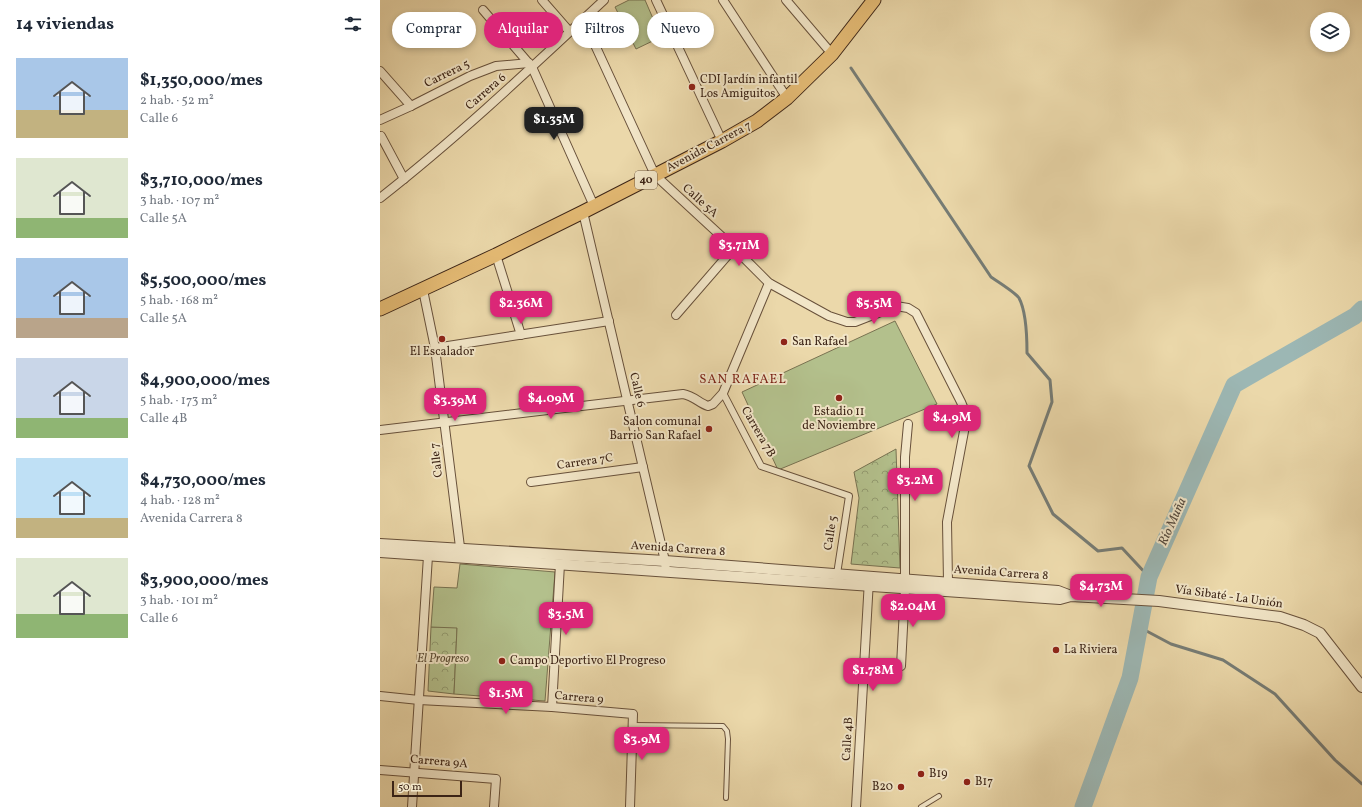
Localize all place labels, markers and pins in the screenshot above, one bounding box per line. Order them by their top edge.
place label: CDI Jardín infantil Los Amiguitos [700,72,798,102]
marker: CDI Jardín infantil Los Amiguitos [687,82,697,92]
pin: $1.35M [521,107,587,141]
pin: $3.71M [706,233,772,267]
pin: $2.36M [488,291,554,325]
pin: $5.5M [846,291,902,325]
marker: El Escalador [437,334,447,344]
place label: San Rafael [792,334,848,350]
marker: San Rafael [779,337,789,347]
place label: El Escalador [410,344,474,360]
pin: $4.09M [518,386,584,420]
pin: $3.39M [422,388,488,422]
marker: Estadio 11 de Noviembre [834,393,844,403]
place label: Estadio 11 de Noviembre [802,404,876,434]
pin: $4.9M [924,405,980,439]
place label: Salon comunal Barrio San Rafael [609,414,701,444]
marker: Salon comunal Barrio San Rafael [704,424,714,434]
pin: $3.2M [887,468,943,502]
pin: $4.73M [1068,574,1134,608]
pin: $2.04M [880,594,946,628]
pin: $3.5M [538,602,594,636]
place label: La Riviera [1064,642,1118,658]
marker: La Riviera [1051,645,1061,655]
place label: Campo Deportivo El Progreso [510,653,666,669]
marker: Campo Deportivo El Progreso [497,656,507,666]
pin: $1.78M [840,658,906,692]
pin: $1.5M [478,681,534,715]
pin: $3.9M [614,727,670,761]
place label: B19 [929,766,947,782]
marker: B19 [916,769,926,779]
place label: B17 [975,774,993,790]
marker: B17 [962,777,972,787]
place label: B20 [872,779,893,795]
marker: B20 [896,782,906,792]

